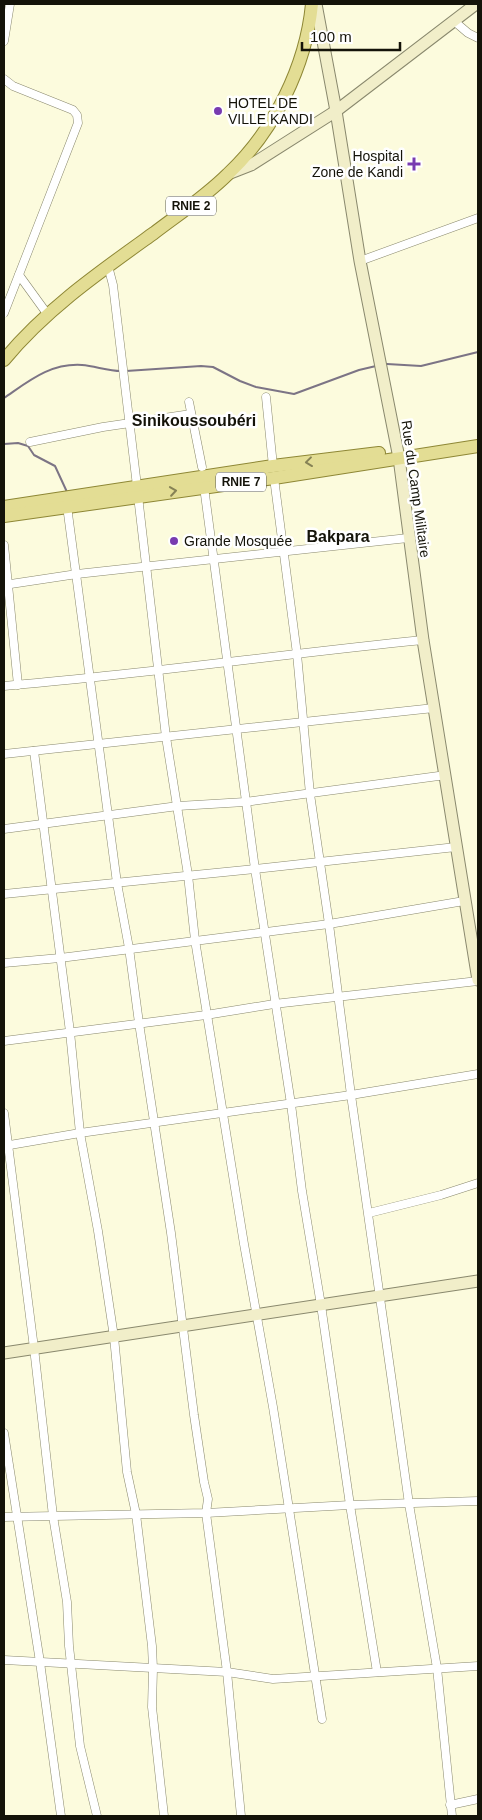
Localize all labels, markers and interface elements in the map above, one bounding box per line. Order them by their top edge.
scale bar [302,20,400,52]
text: 100 m [310,28,352,45]
place label: HOTEL DE VILLE KANDI [228,95,313,127]
marker: HOTEL DE VILLE KANDI [212,105,224,117]
place label: Hospital Zone de Kandi [312,148,403,180]
marker: Hospital Zone de Kandi [407,157,421,171]
road number: RNIE 2 [166,197,216,216]
district label: Sinikoussoubéri [132,412,256,429]
street label: Rue du Camp Militaire [398,419,434,559]
one-way arrow [304,456,312,467]
road number: RNIE 7 [216,472,266,492]
one-way arrow [170,486,178,497]
district label: Bakpara [306,528,370,545]
place label: Grande Mosquée [184,533,292,549]
marker: Grande Mosquée [168,535,180,547]

